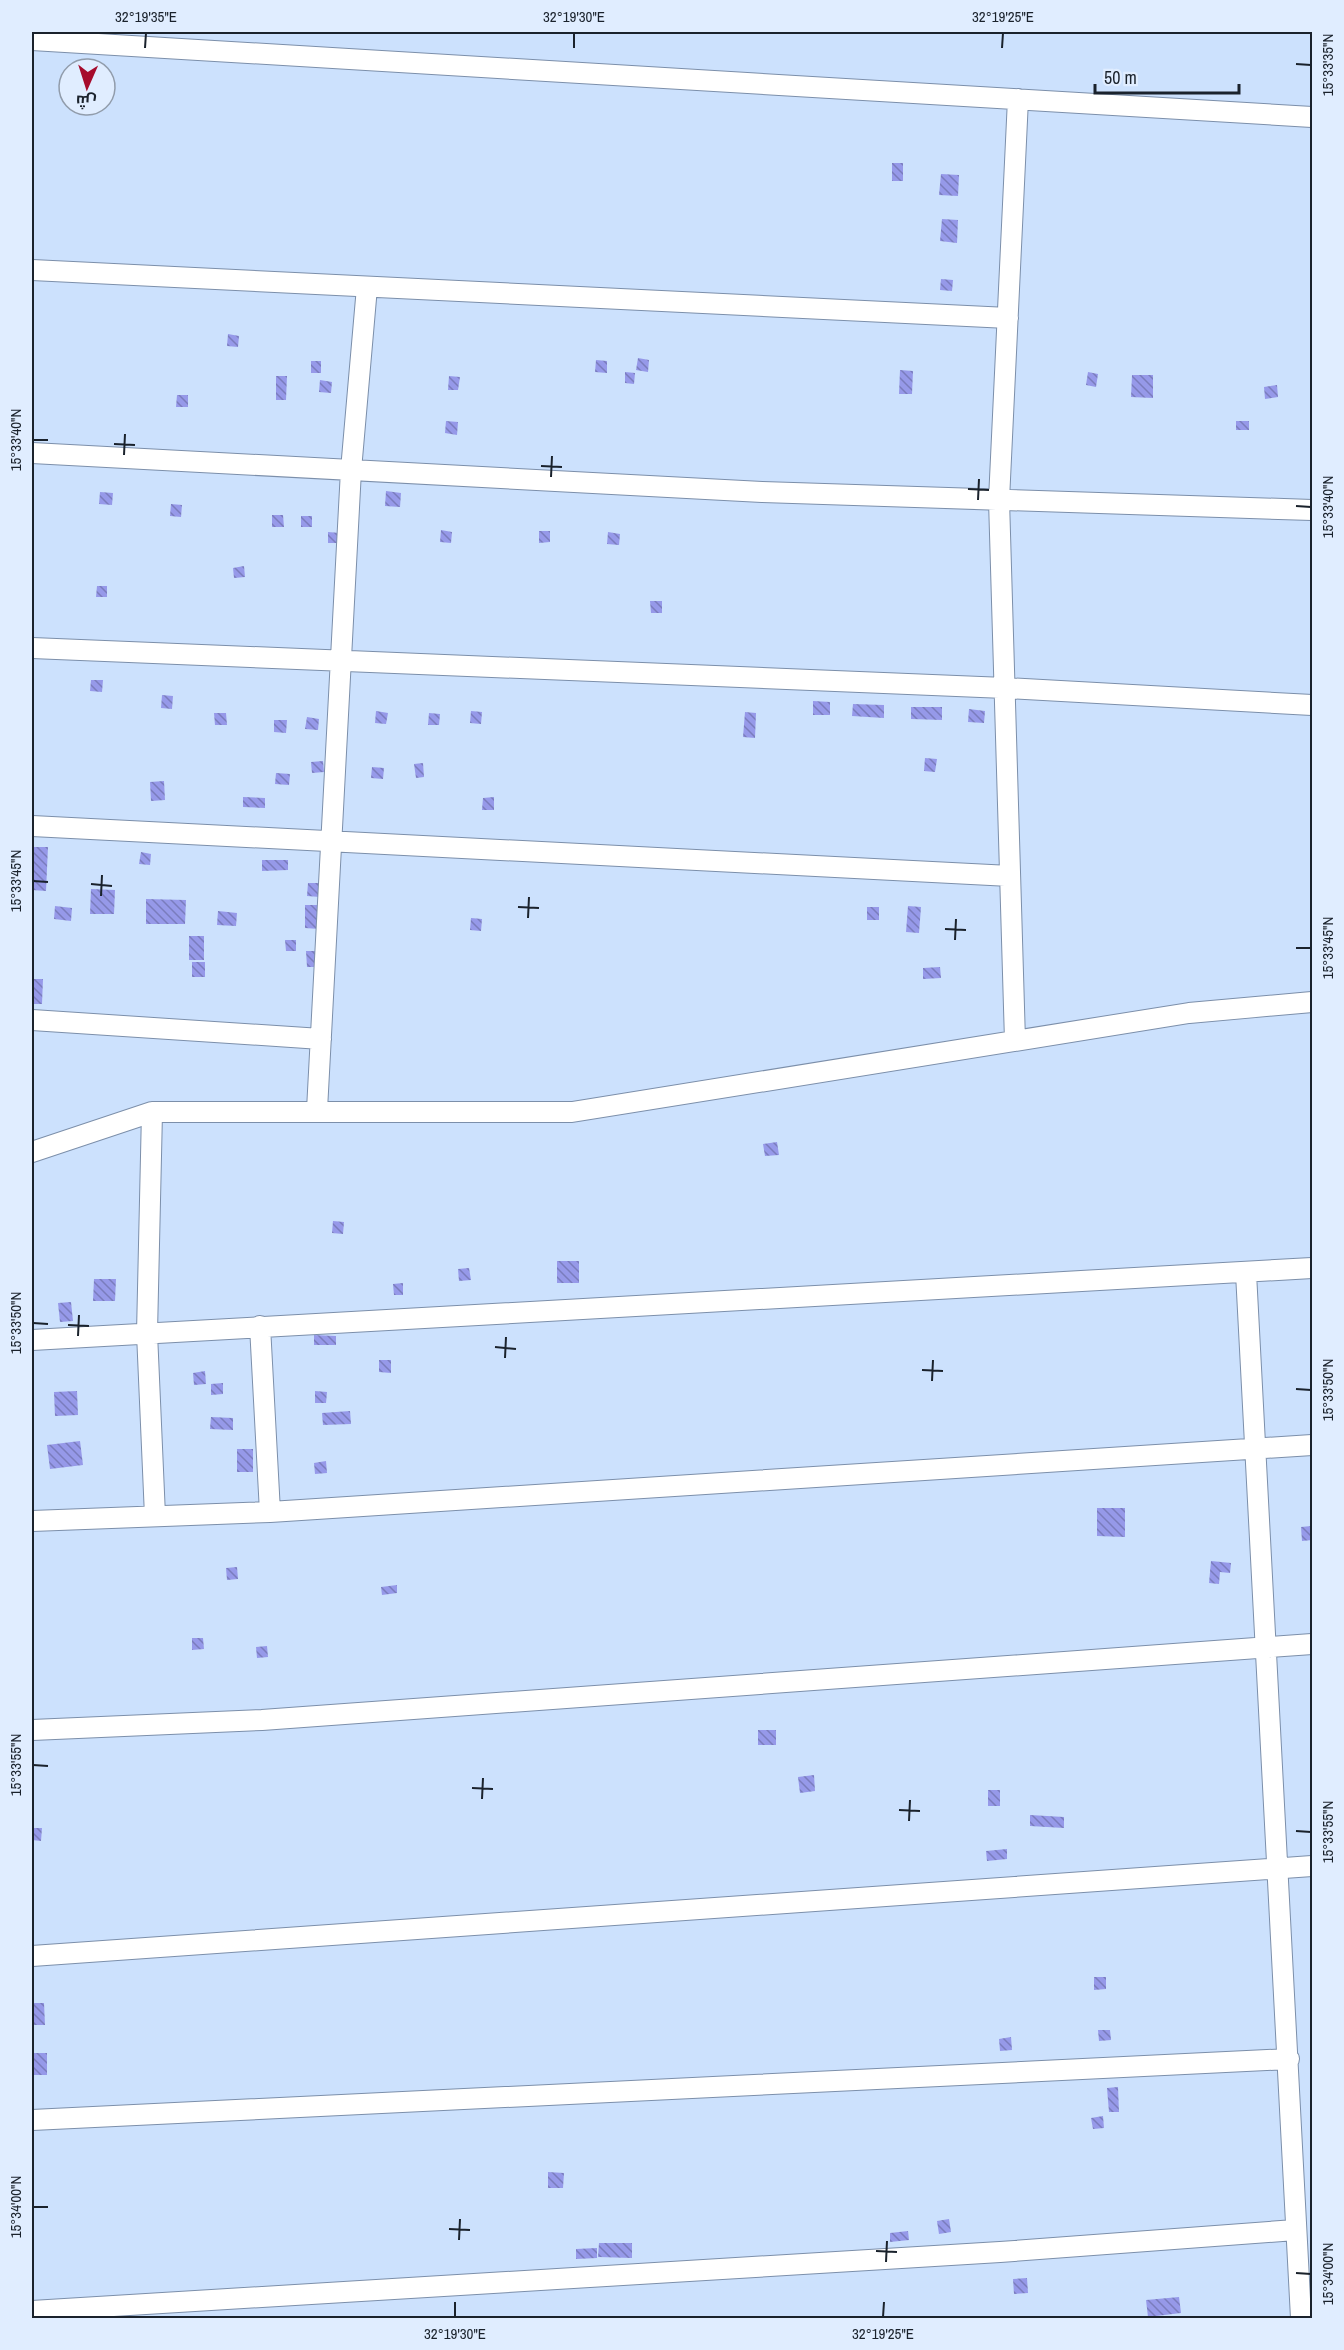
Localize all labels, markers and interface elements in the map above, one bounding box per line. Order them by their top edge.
text: 32°19'35"E [115,6,177,27]
text: 32°19'30"E [543,6,605,27]
text: 32°19'25"E [972,6,1034,27]
text: 15°33'35"N [1317,34,1338,96]
north arrow [57,57,117,117]
scale bar [1095,57,1239,95]
text: 50 m [1104,65,1137,90]
text: ش [75,90,97,114]
text: 15°33'40"N [5,409,26,471]
text: 15°33'40"N [1317,476,1338,538]
text: 15°33'45"N [5,850,26,912]
text: 15°33'45"N [1317,917,1338,979]
text: 15°33'50"N [5,1292,26,1354]
text: 15°33'50"N [1317,1359,1338,1421]
text: 15°33'55"N [5,1734,26,1796]
text: 15°33'55"N [1317,1801,1338,1863]
text: 15°34'00"N [5,2176,26,2238]
text: 15°34'00"N [1317,2243,1338,2305]
text: 32°19'30"E [424,2323,486,2344]
text: 32°19'25"E [852,2323,914,2344]

